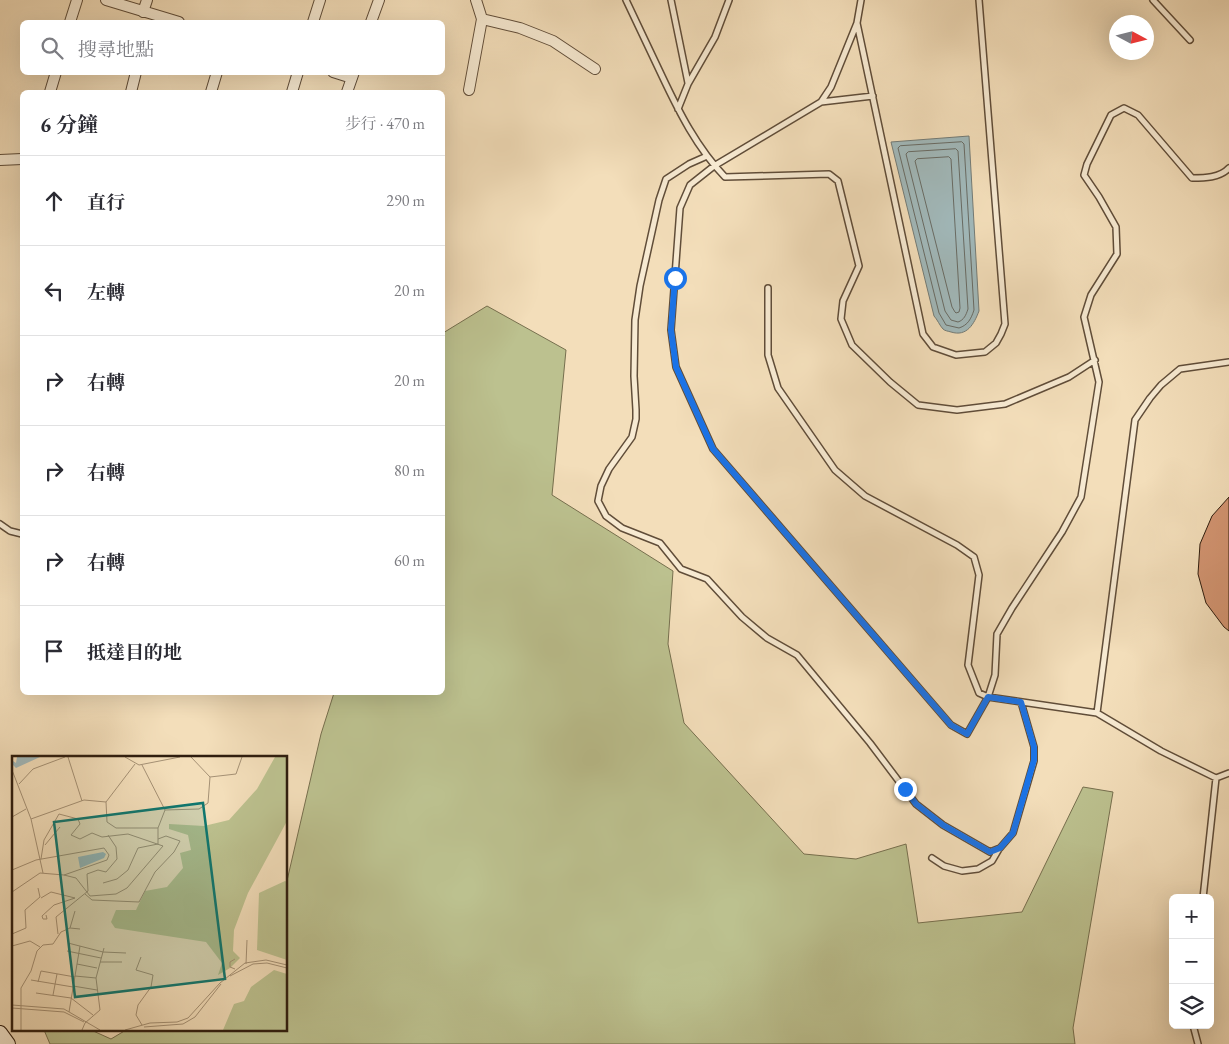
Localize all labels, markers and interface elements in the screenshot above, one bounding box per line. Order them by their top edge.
north arrow [1109,15,1154,60]
search box [20,20,445,75]
icon: search [38,34,66,62]
text: 搜尋地點 [78,37,154,62]
text: 6 分鐘 [40,111,98,138]
text: 步行 · 470 m [345,113,425,134]
icon: ahead [40,187,68,215]
text: 直行 [87,190,125,215]
text: 290 m [386,190,425,211]
route start [664,267,687,290]
icon: left [40,277,68,305]
text: 左轉 [87,280,125,305]
text: 20 m [394,280,425,301]
icon: right [40,367,68,395]
text: 右轉 [87,370,125,395]
text: 20 m [394,370,425,391]
icon: right [40,457,68,485]
text: 右轉 [87,460,125,485]
text: 80 m [394,460,425,481]
icon: right [40,547,68,575]
text: 右轉 [87,550,125,575]
text: 60 m [394,550,425,571]
icon: arrive [40,637,68,665]
text: 抵達目的地 [87,640,182,665]
inset map [12,756,288,1032]
route end [894,778,917,801]
map controls [1169,894,1214,1029]
button: + [1169,894,1214,939]
button: − [1169,939,1214,984]
button: layers [1169,984,1214,1029]

